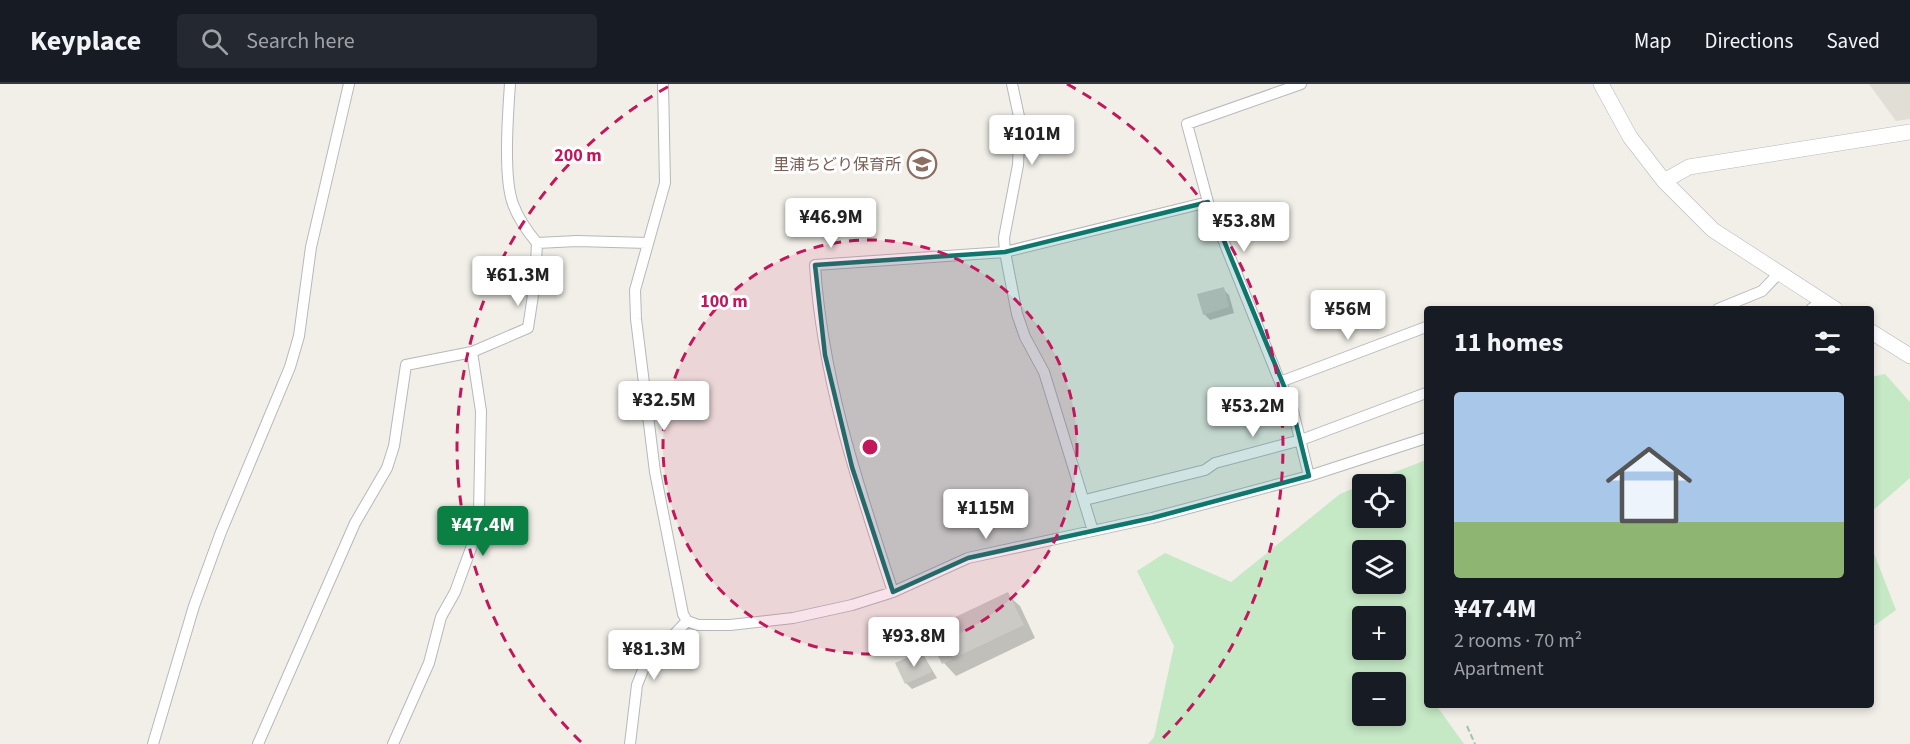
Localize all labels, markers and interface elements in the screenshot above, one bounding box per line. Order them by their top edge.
search box [177,14,597,68]
text: Keyplace [30,21,141,61]
icon: search [198,25,231,58]
text: Search here [246,25,355,57]
text: Map [1634,26,1672,56]
text: Directions [1705,26,1793,56]
text: Saved [1826,26,1880,56]
pin: ¥101M [990,115,1074,166]
text: ¥101M [1003,120,1061,148]
text: 200 m [554,143,602,168]
school or university icon: 里浦ちどり保育所 [906,148,938,180]
place label: 里浦ちどり保育所 [773,154,901,176]
pin: ¥46.9M [782,198,880,249]
pin: ¥53.8M [1195,202,1293,253]
text: ¥46.9M [799,203,863,231]
text: ¥53.8M [1212,207,1276,235]
pin: ¥61.3M [469,256,567,307]
text: ¥61.3M [486,261,550,289]
text: 100 m [700,289,748,314]
pin: ¥56M [1312,290,1384,341]
text: ¥56M [1325,295,1371,323]
text: 11 homes [1454,324,1563,361]
icon: filters [1811,326,1844,359]
pin: ¥32.5M [615,381,713,432]
text: ¥32.5M [632,386,696,414]
pin: ¥53.2M [1204,387,1302,438]
text: ¥53.2M [1221,392,1285,420]
icon: home [1595,431,1703,539]
centre of rings [860,437,880,457]
map controls [1352,474,1406,726]
button: locate [1352,474,1406,528]
pin: ¥115M [944,489,1028,540]
text: ¥115M [957,494,1015,522]
pin: ¥47.4M [434,506,532,557]
text: ¥47.4M [451,511,515,539]
button: layers [1352,540,1406,594]
text: ¥47.4M [1454,590,1537,627]
button: + [1352,606,1406,660]
pin: ¥93.8M [865,617,963,668]
text: ¥93.8M [882,622,946,650]
text: 2 rooms · 70 m² [1454,627,1582,655]
pin: ¥81.3M [605,630,703,681]
text: ¥81.3M [622,635,686,663]
text: Apartment [1454,655,1544,683]
button: − [1352,672,1406,726]

